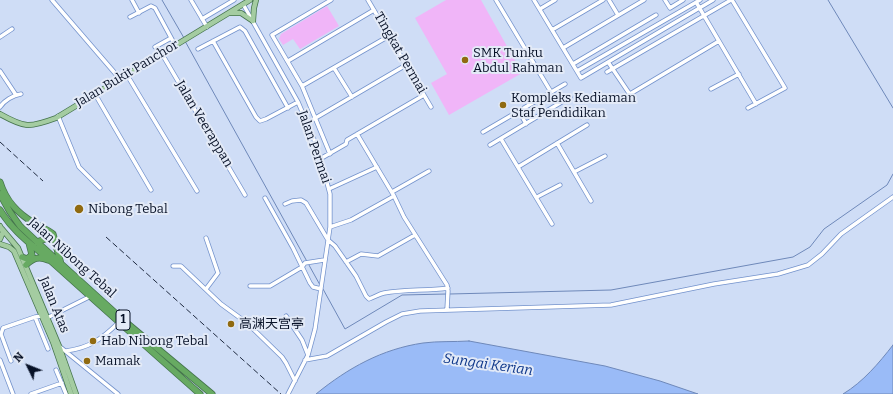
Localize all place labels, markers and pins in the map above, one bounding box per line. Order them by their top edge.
place label: SMK Tunku Abdul Rahman [473,45,563,76]
marker: SMK Tunku Abdul Rahman [460,55,470,65]
place label: Kompleks Kediaman Staf Pendidikan [511,90,636,121]
marker: Kompleks Kediaman Staf Pendidikan [498,100,508,110]
place label: Nibong Tebal [88,201,168,217]
marker: Nibong Tebal [73,203,85,215]
place label: 高渊天宫亭 [239,316,304,332]
marker: 高渊天宫亭 [226,319,236,329]
place label: Hab Nibong Tebal [101,333,208,349]
marker: Hab Nibong Tebal [88,336,98,346]
place label: Mamak [95,353,140,369]
marker: Mamak [82,356,92,366]

